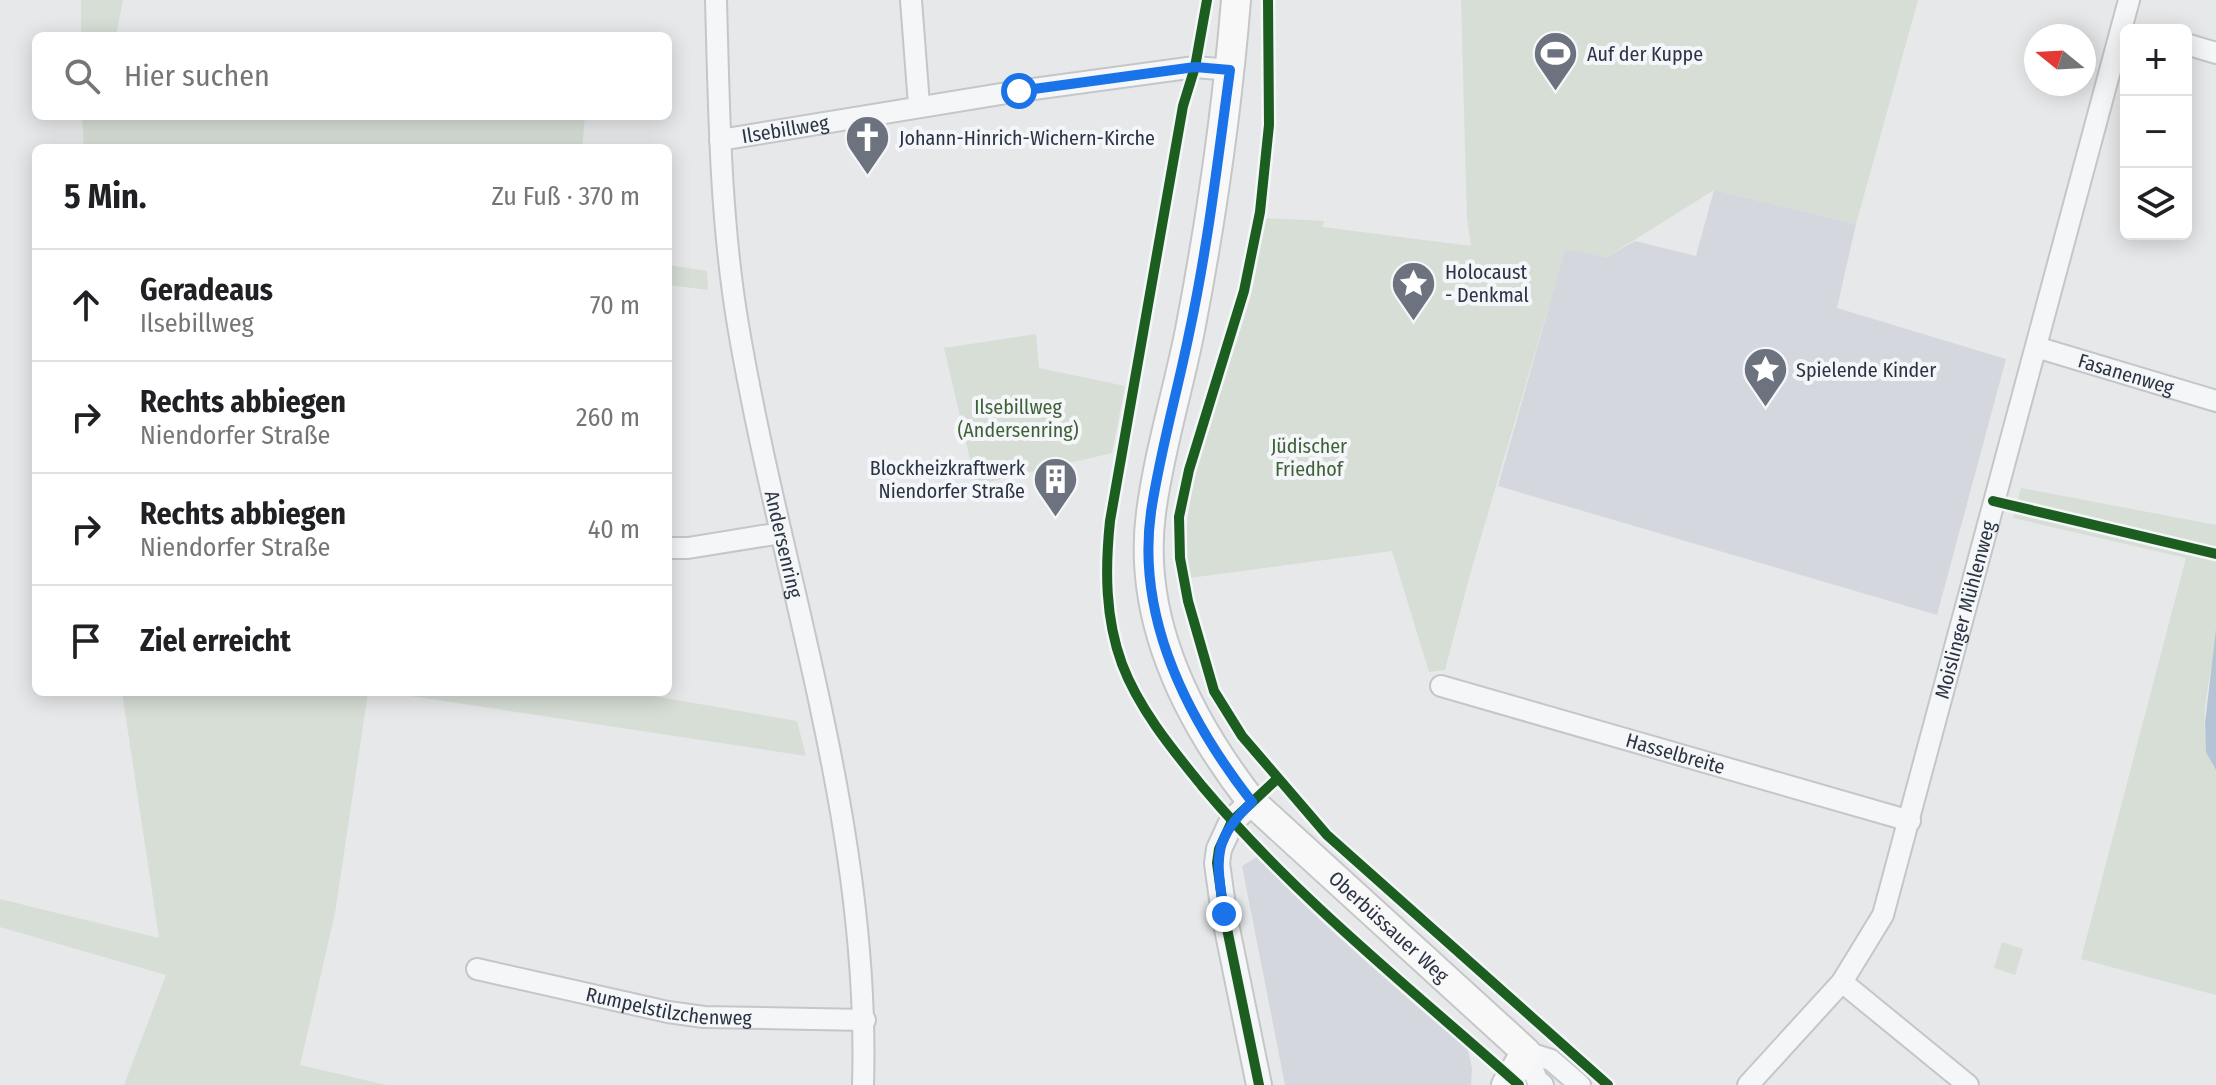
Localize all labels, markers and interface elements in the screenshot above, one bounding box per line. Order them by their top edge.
north arrow [2024,24,2096,96]
map controls [2120,24,2192,240]
button: + [2120,24,2192,96]
sports icon: Auf der Kuppe [1532,30,1580,93]
search box [32,32,672,120]
place label: Auf der Kuppe [1587,42,1703,66]
icon: search [60,54,104,98]
text: Hier suchen [124,58,270,94]
route start [1001,73,1037,109]
button: − [2120,96,2192,168]
street label: Ilsebillweg [740,110,831,148]
church icon: Johann-Hinrich-Wichern-Kirche [844,114,892,177]
place label: Johann-Hinrich-Wichern-Kirche [899,126,1155,150]
button: layers [2120,168,2192,240]
text: 5 Min. [64,176,147,217]
text: Zu Fuß · 370 m [491,181,640,212]
place icon: Holocaust - Denkmal [1390,260,1438,323]
place label: Holocaust - Denkmal [1445,260,1529,307]
text: Geradeaus [140,272,273,308]
icon: ahead [64,283,108,327]
text: 70 m [590,290,640,321]
text: Ilsebillweg [140,308,254,339]
place icon: Spielende Kinder [1741,346,1789,409]
street label: Fasanenweg [2075,348,2177,400]
place label: Spielende Kinder [1796,358,1936,382]
text: Rechts abbiegen [140,384,346,420]
icon: right [64,395,108,439]
park label: Ilsebillweg (Andersenring) [957,395,1079,442]
text: 260 m [576,402,640,433]
text: Niendorfer Straße [140,420,330,451]
park label: Jüdischer Friedhof [1271,434,1347,481]
building icon: Blockheizkraftwerk Niendorfer Straße [1032,455,1080,518]
place label: Blockheizkraftwerk Niendorfer Straße [870,456,1026,503]
street label: Andersenring [760,488,808,601]
text: Rechts abbiegen [140,496,346,532]
icon: right [64,507,108,551]
text: 40 m [588,514,640,545]
street label: Moislinger Mühlenweg [1930,518,2001,701]
text: Niendorfer Straße [140,532,330,563]
icon: arrive [64,619,108,663]
text: Ziel erreicht [140,623,291,659]
street label: Hasselbreite [1623,728,1728,779]
street label: Oberbüssauer Weg [1324,866,1454,988]
route end [1206,896,1242,932]
street label: Rumpelstilzchenweg [584,982,753,1030]

